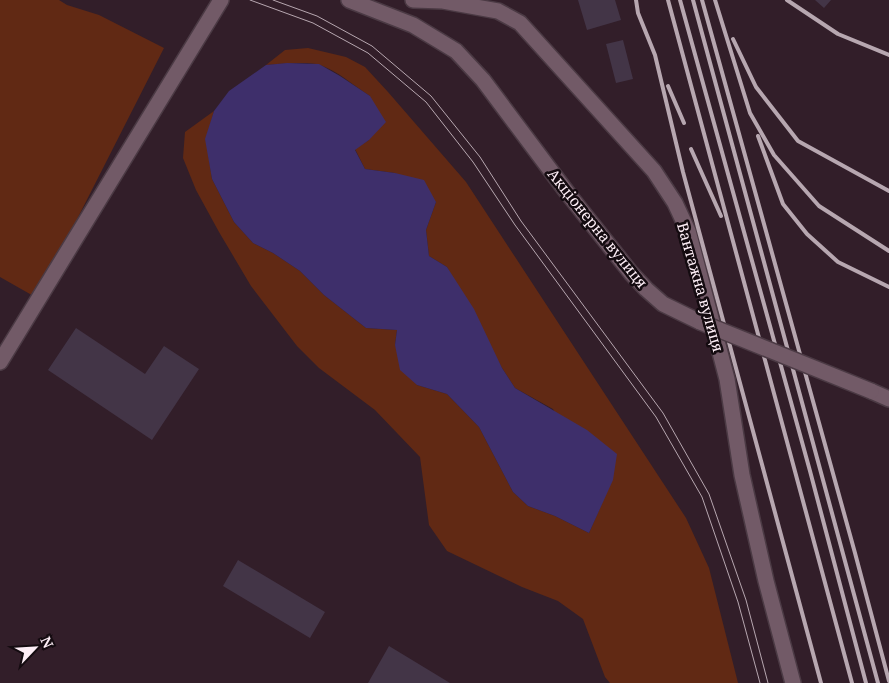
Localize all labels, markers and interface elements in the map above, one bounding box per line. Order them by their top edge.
street label: Акціонерна вулиця [544,164,652,292]
street label: Вантажна вулиця [673,220,729,354]
north arrow [10,623,60,673]
text: N [36,633,58,651]

